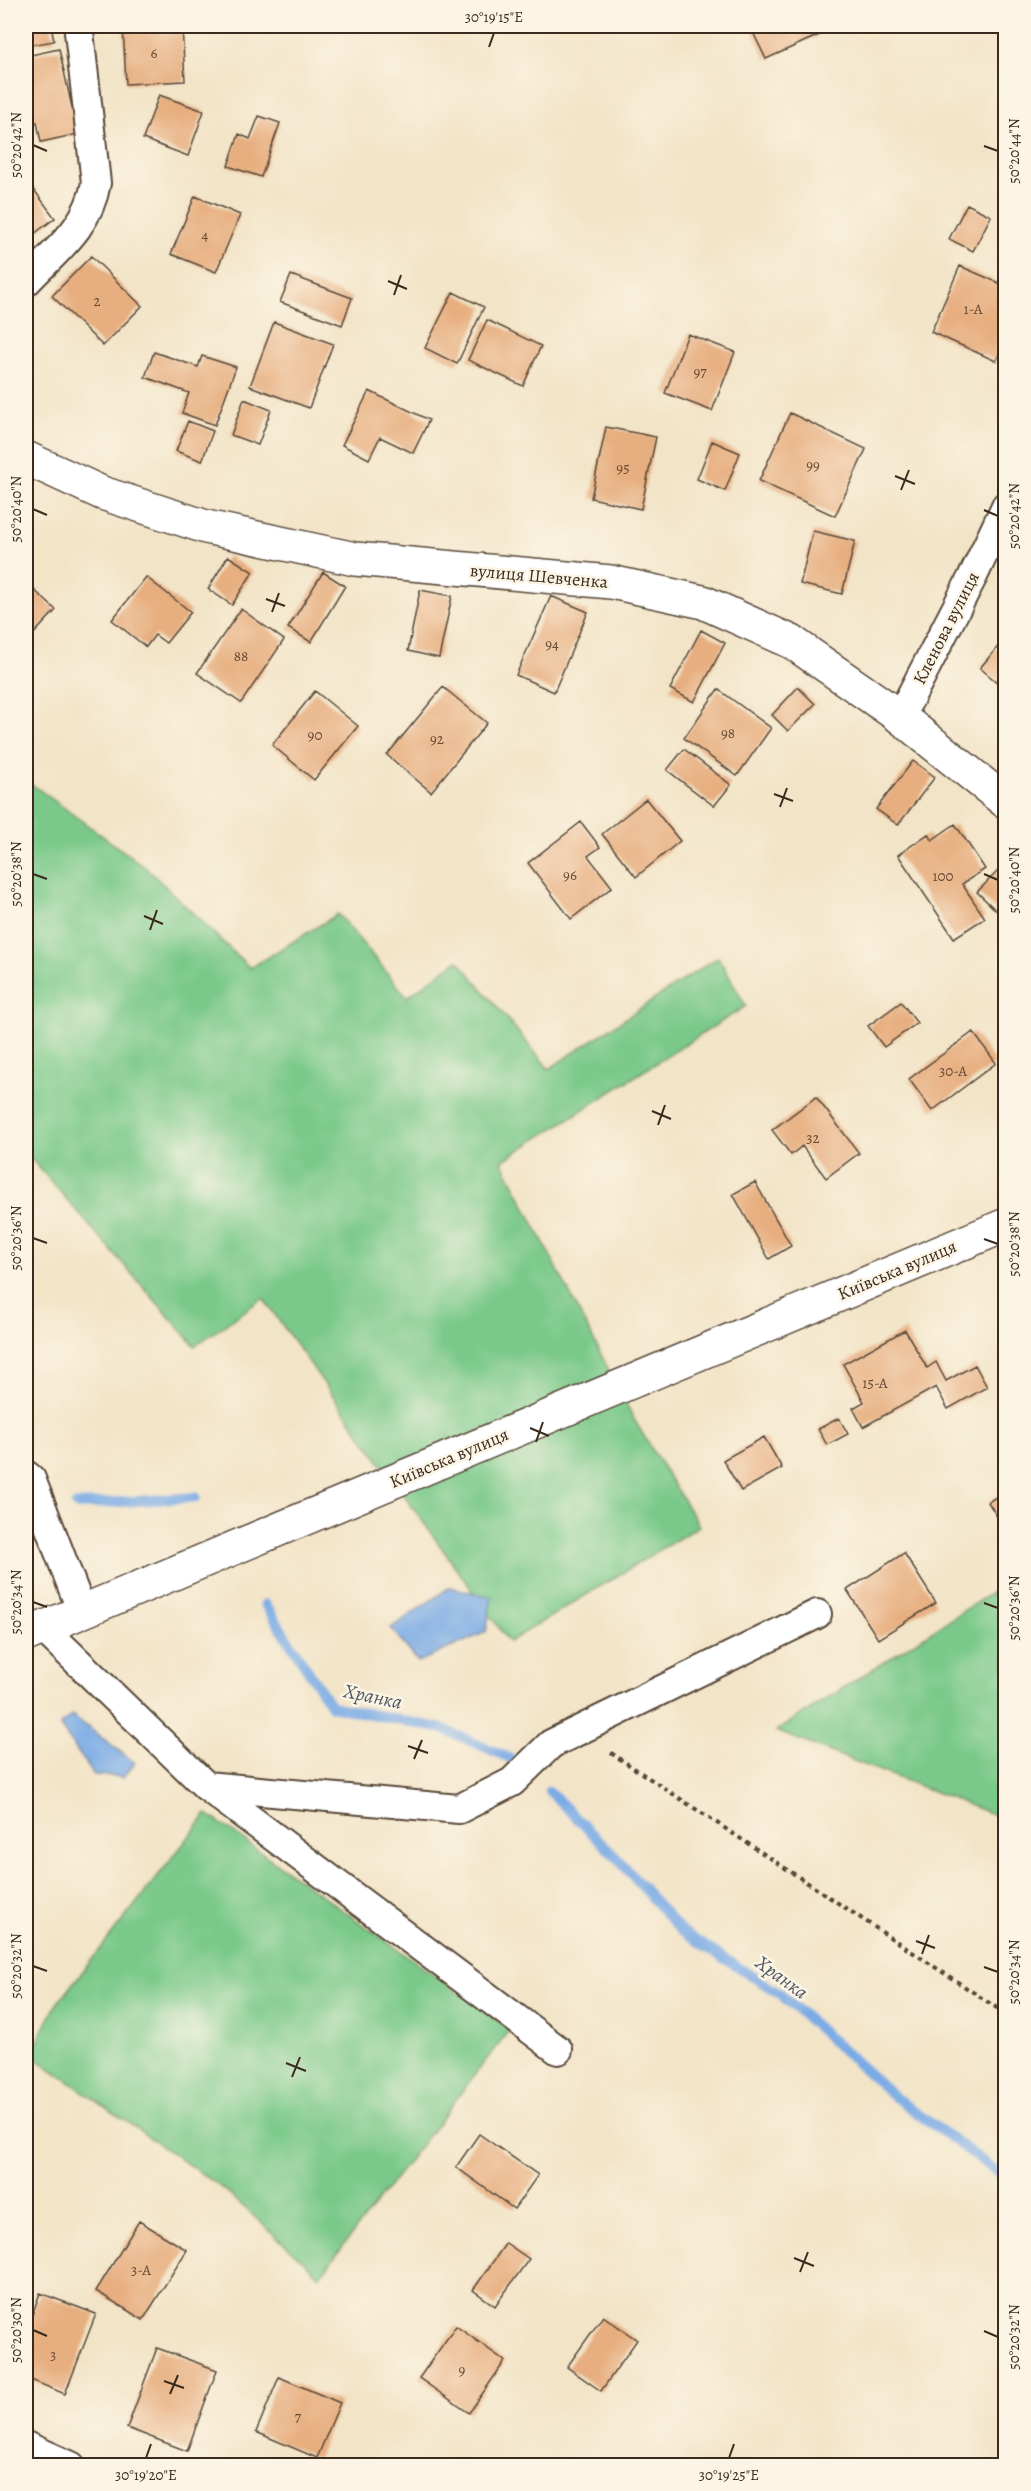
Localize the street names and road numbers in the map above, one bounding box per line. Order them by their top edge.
street label: вулиця Шевченка [469,558,610,594]
street label: Кленова вулиця [907,568,985,688]
street label: Київська вулиця [834,1234,960,1306]
street label: Київська вулиця [386,1422,512,1494]

